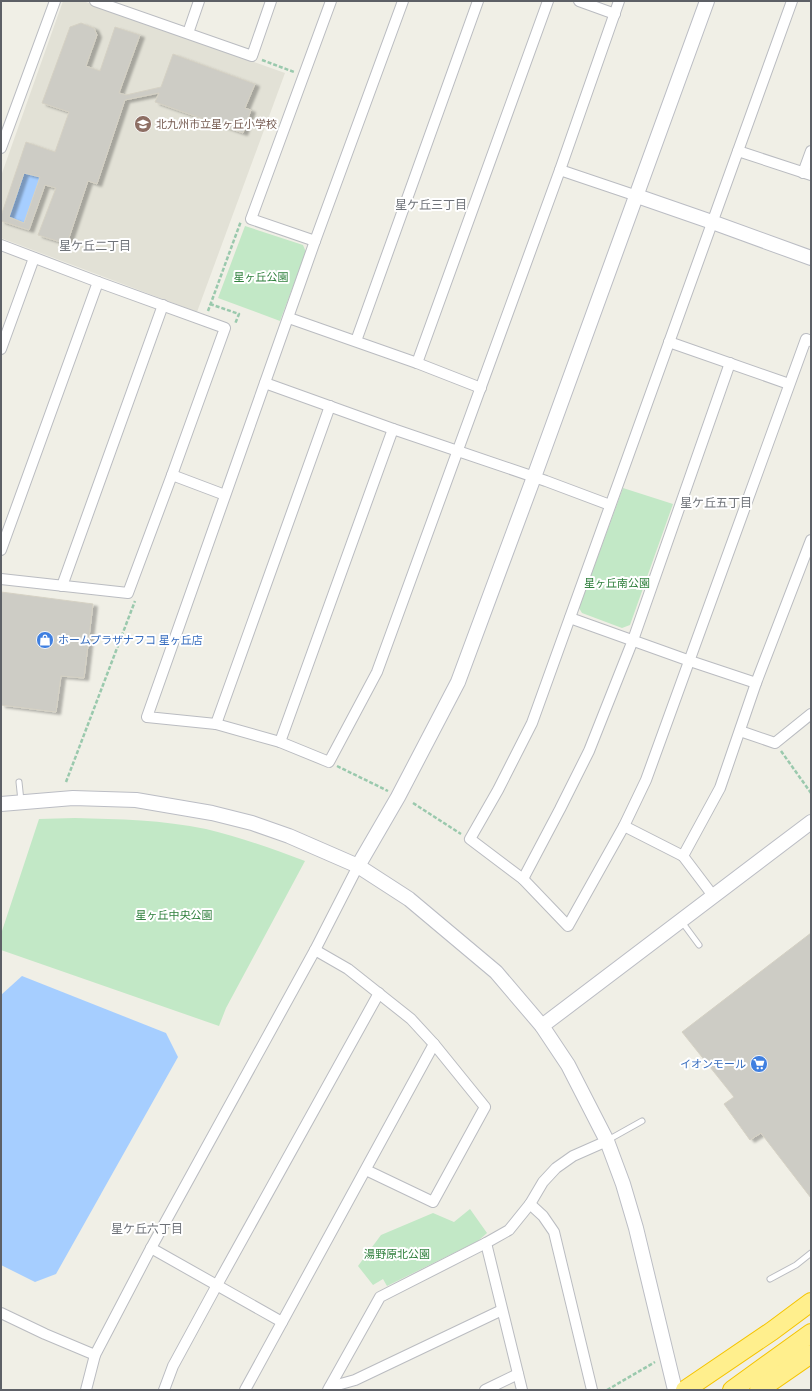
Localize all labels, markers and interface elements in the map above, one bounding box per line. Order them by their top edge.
school or university icon: 北九州市立星ヶ丘小学校 [133,114,153,134]
place label: 北九州市立星ヶ丘小学校 [156,117,277,132]
district label: 星ケ丘三丁目 [395,197,467,213]
district label: 星ケ丘二丁目 [59,238,131,254]
park label: 星ヶ丘公園 [234,270,289,285]
district label: 星ケ丘五丁目 [680,495,752,511]
park label: 星ヶ丘南公園 [584,576,650,591]
shop icon: ホームプラザナフコ 星ヶ丘店 [35,630,55,650]
place label: ホームプラザナフコ 星ヶ丘店 [58,633,203,648]
park label: 星ヶ丘中央公園 [136,908,213,923]
supermarket icon: イオンモール [749,1054,769,1074]
place label: イオンモール [680,1057,746,1072]
district label: 星ケ丘六丁目 [111,1221,183,1237]
park label: 湯野原北公園 [364,1247,430,1262]

